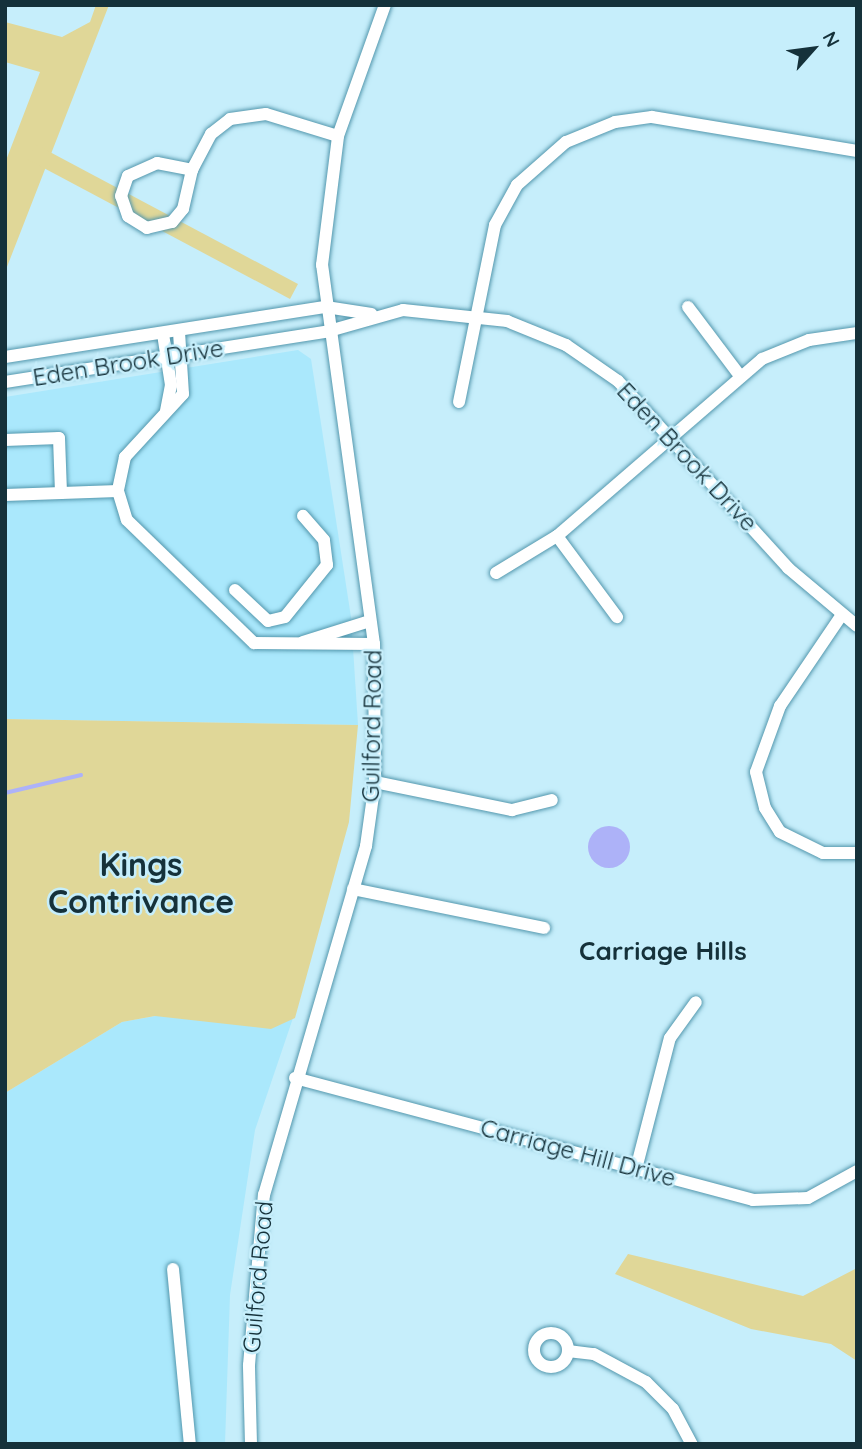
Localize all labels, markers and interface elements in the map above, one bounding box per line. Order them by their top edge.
north arrow [778,14,848,84]
text: N [818,27,845,51]
street label: Eden Brook Drive [31,334,225,392]
street label: Eden Brook Drive [611,377,763,537]
street label: Guilford Road [356,649,388,803]
district label: Kings Contrivance [48,846,234,921]
district label: Carriage Hills [579,935,747,967]
street label: Carriage Hill Drive [477,1113,679,1193]
street label: Guilford Road [237,1200,279,1354]

